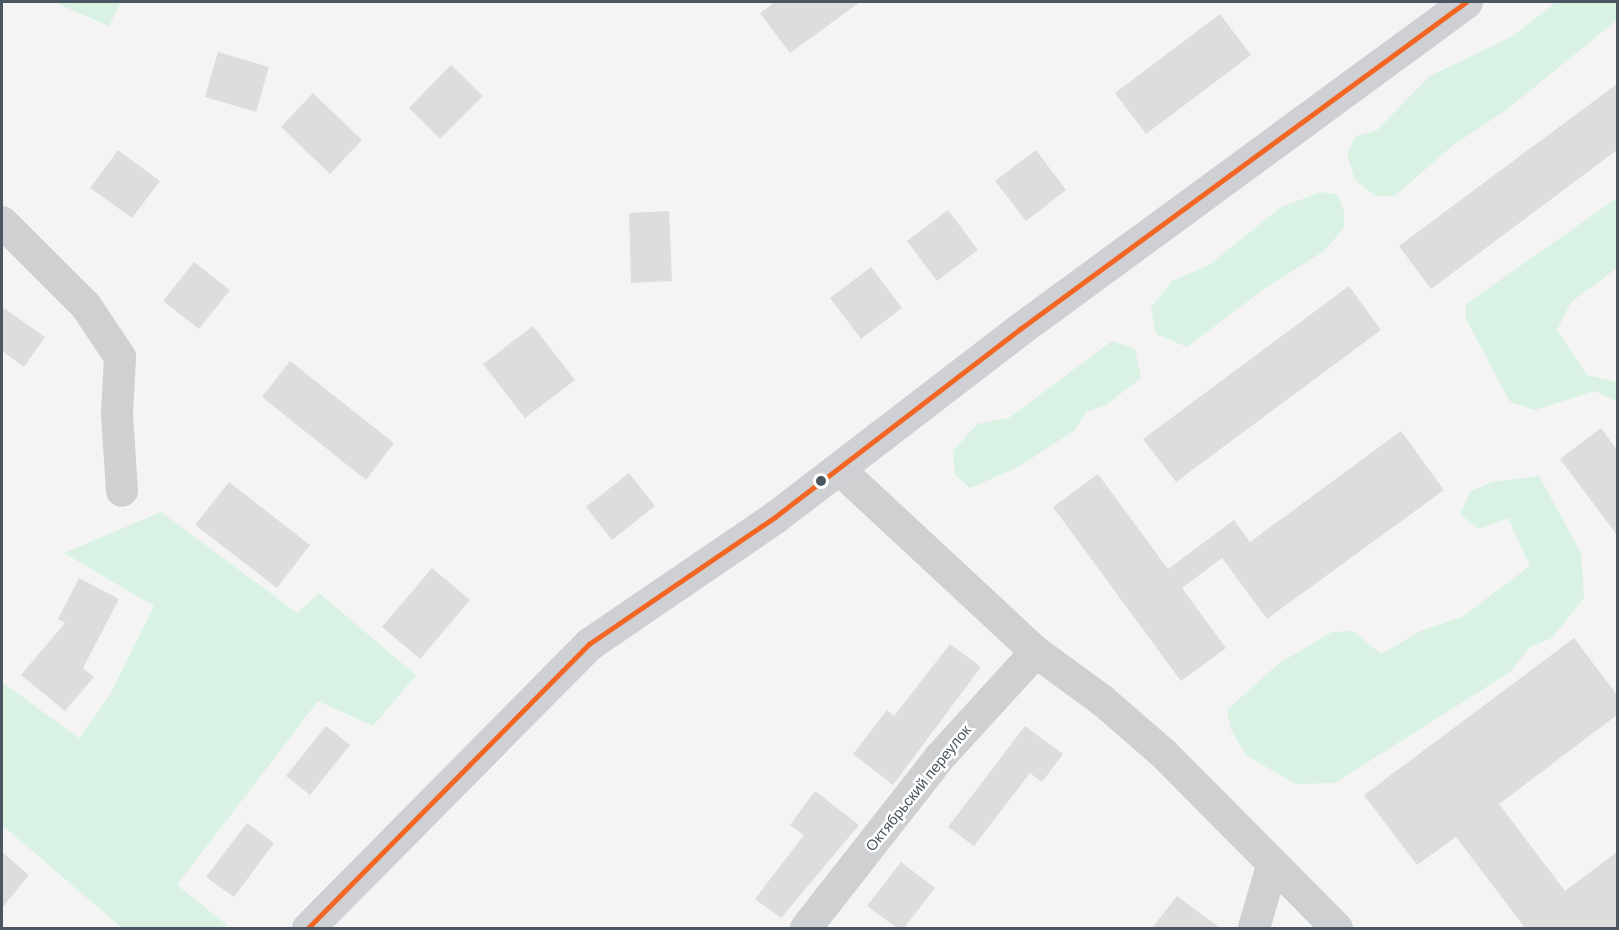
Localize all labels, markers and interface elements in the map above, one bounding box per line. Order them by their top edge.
unlabelled marker [815,475,827,487]
street label: Октябрьский переулок [862,721,974,855]

